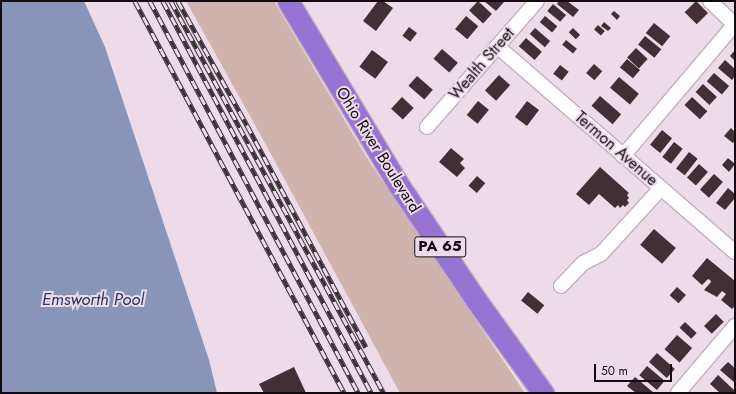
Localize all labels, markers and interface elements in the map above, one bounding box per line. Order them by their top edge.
street label: Wealth Street [445,24,519,104]
street label: Ohio River Boulevard [332,84,424,216]
street label: Termon Avenue [571,108,661,190]
road number: PA 65 [414,234,466,260]
water label: Emsworth Pool [42,290,144,310]
scale bar [596,356,674,382]
text: 50 m [601,362,628,380]

